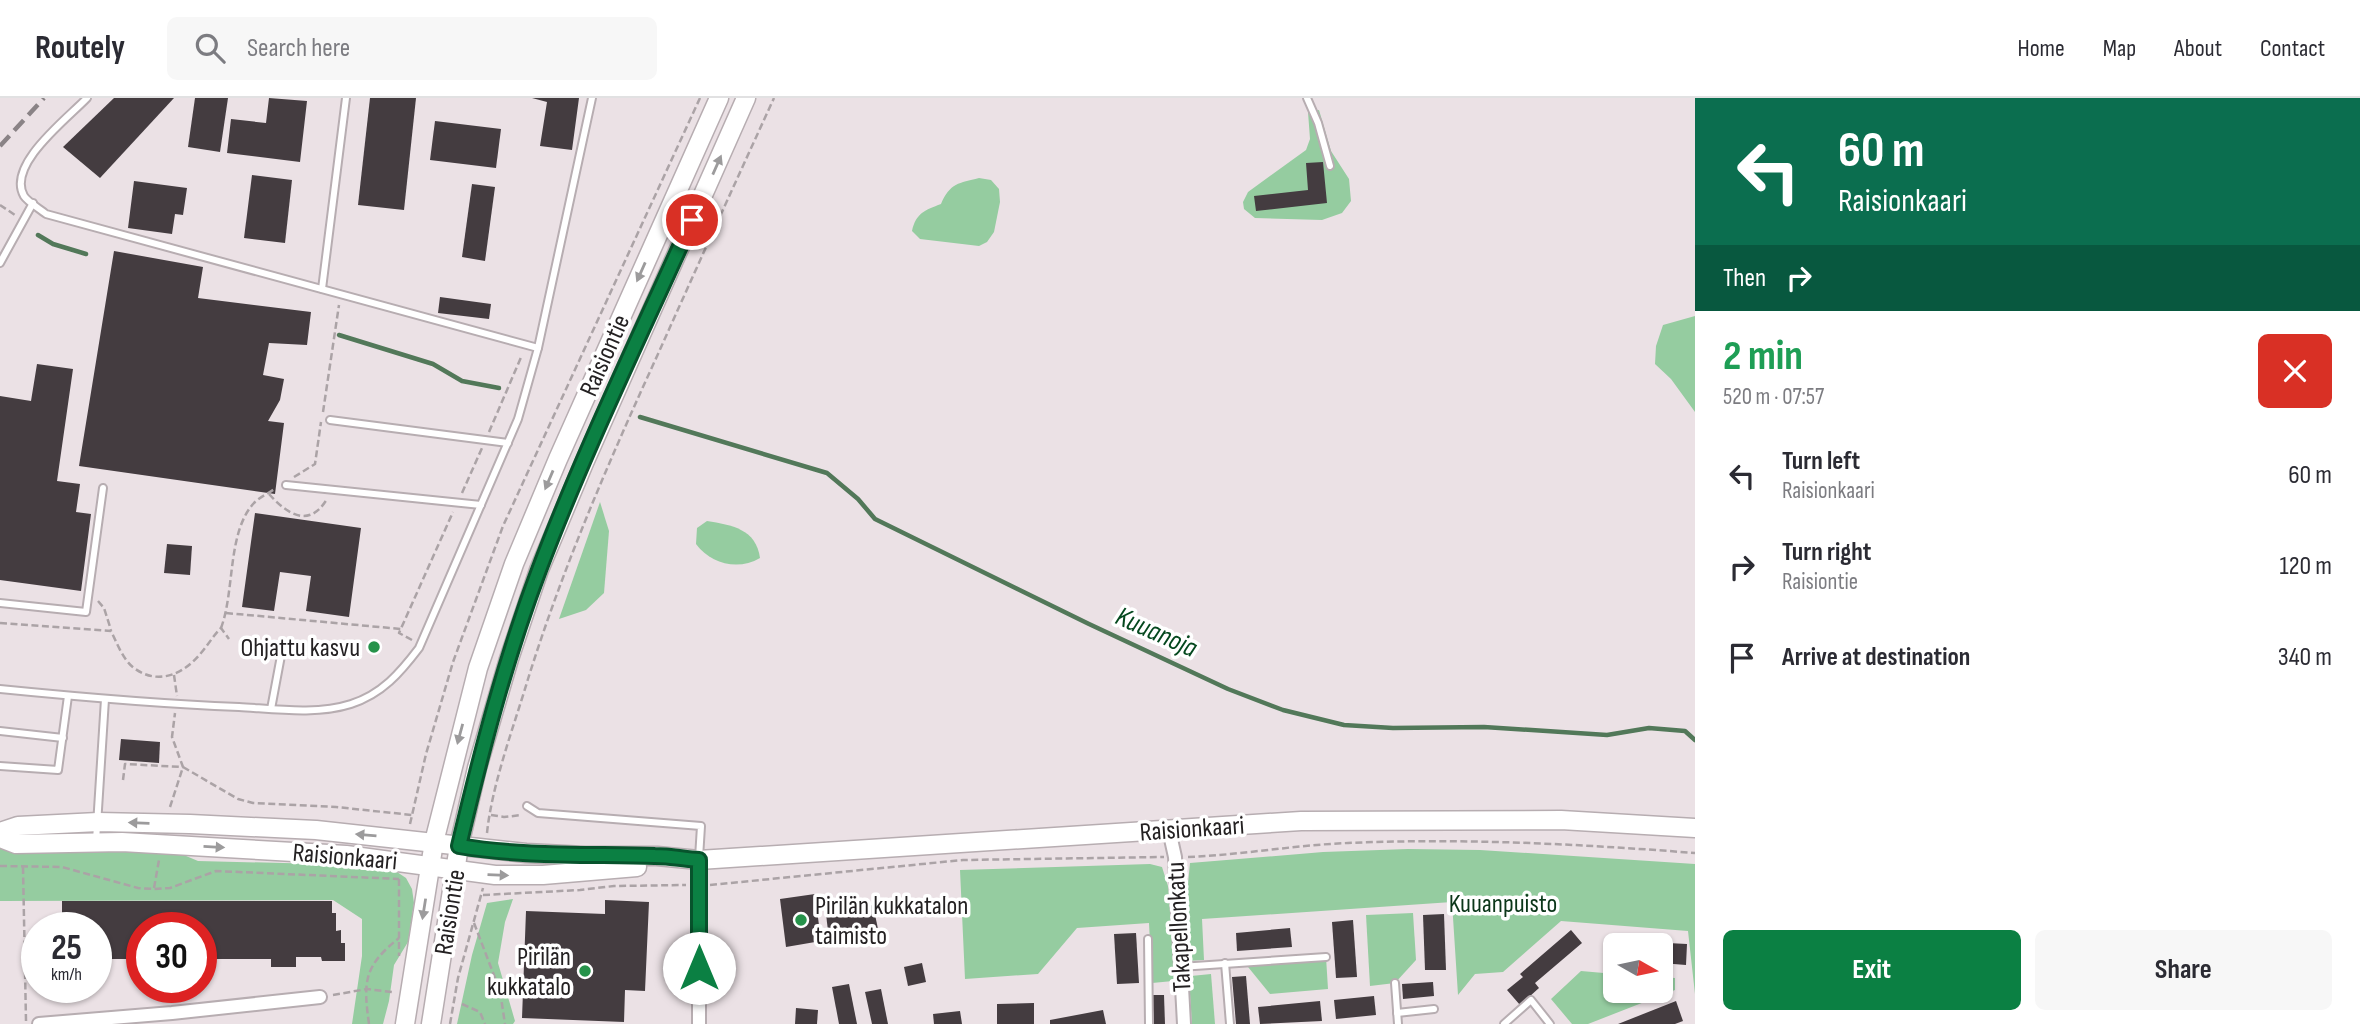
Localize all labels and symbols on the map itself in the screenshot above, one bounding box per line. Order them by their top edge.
one-way arrow [711,154,722,175]
pin [662,190,722,250]
one-way arrow [635,262,647,282]
street label: Raisiontie [574,310,637,401]
one-way arrow [543,470,555,490]
water label: Kuuanoja [1111,600,1203,665]
place label: Ohjattu kasvu [240,633,360,664]
marker: Ohjattu kasvu [366,639,382,655]
one-way arrow [455,724,465,745]
street label: Raisionkaari [1139,810,1245,849]
one-way arrow [128,817,150,828]
one-way arrow [355,829,377,840]
street label: Raisionkaari [291,837,398,878]
one-way arrow [203,842,225,853]
street label: Takapellonkatu [1161,861,1198,993]
street label: Raisiontie [428,867,473,957]
one-way arrow [487,869,509,880]
park label: Kuuanpuisto [1449,889,1557,920]
place label: Pirilän kukkatalon taimisto [815,891,968,952]
one-way arrow [418,898,429,920]
speed limit sign: 30 [126,912,217,1003]
marker: Pirilän kukkatalon taimisto [793,912,809,928]
position arrow [662,931,736,1005]
north arrow [1603,933,1673,1003]
place label: Pirilän kukkatalo [487,942,571,1003]
marker: Pirilän kukkatalo [577,963,593,979]

